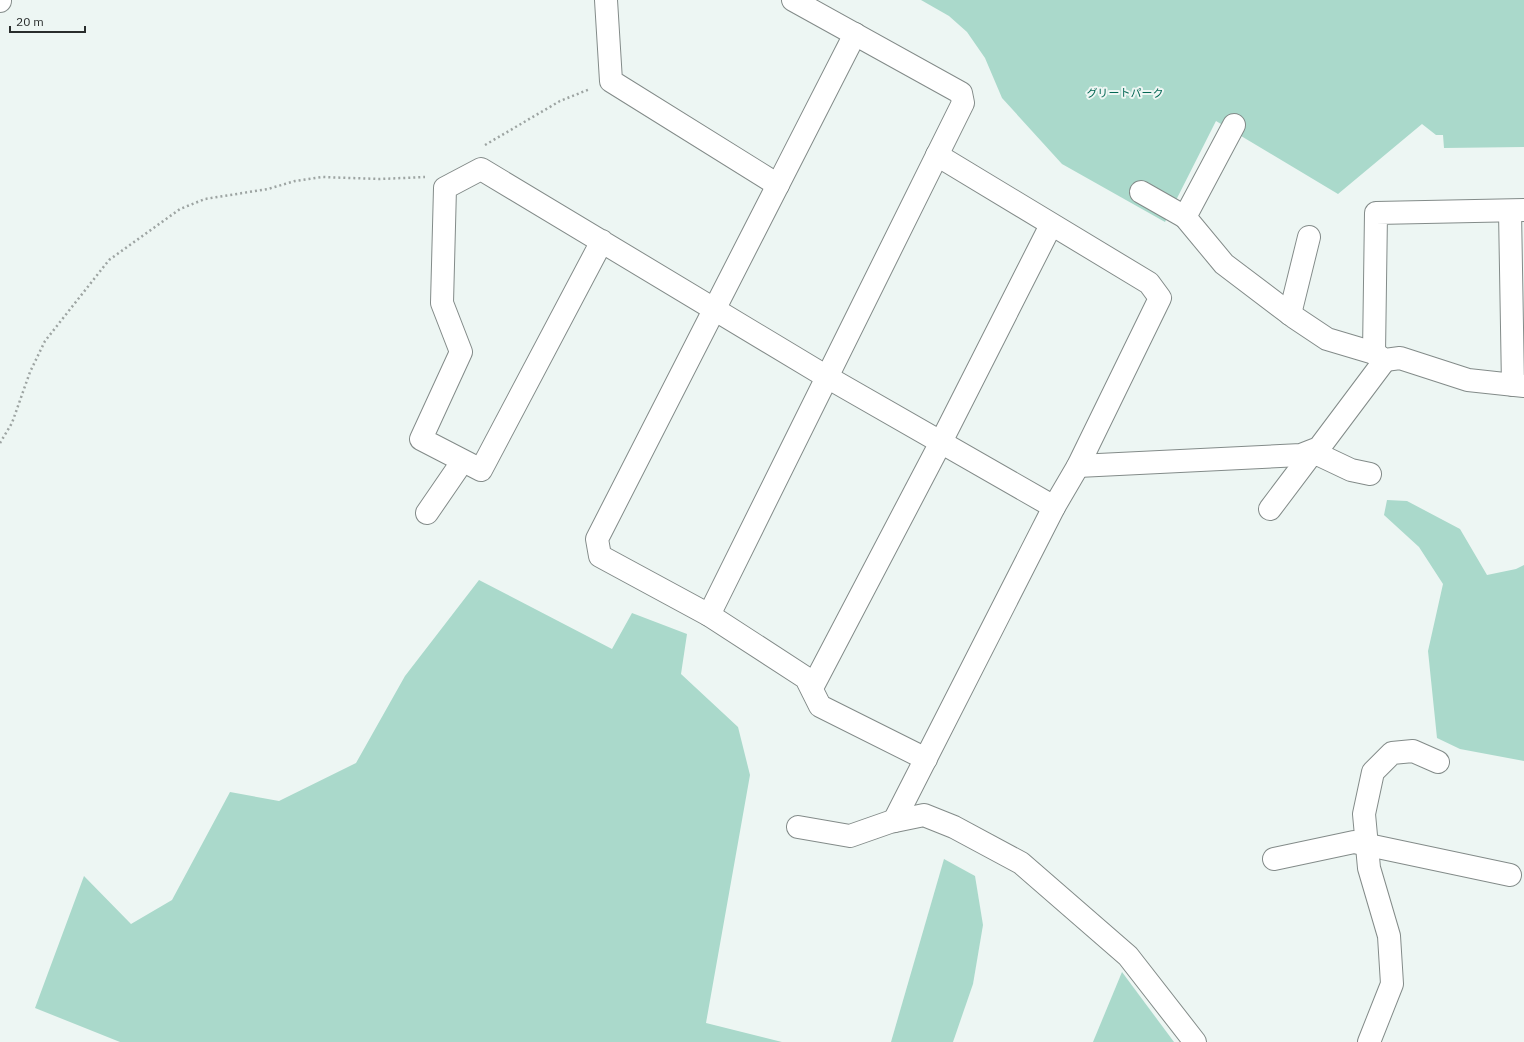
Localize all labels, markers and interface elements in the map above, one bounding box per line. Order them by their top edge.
scale bar [10,8,85,34]
text: 20 m [16,14,44,29]
park label: グリートパーク [1087,86,1164,100]

